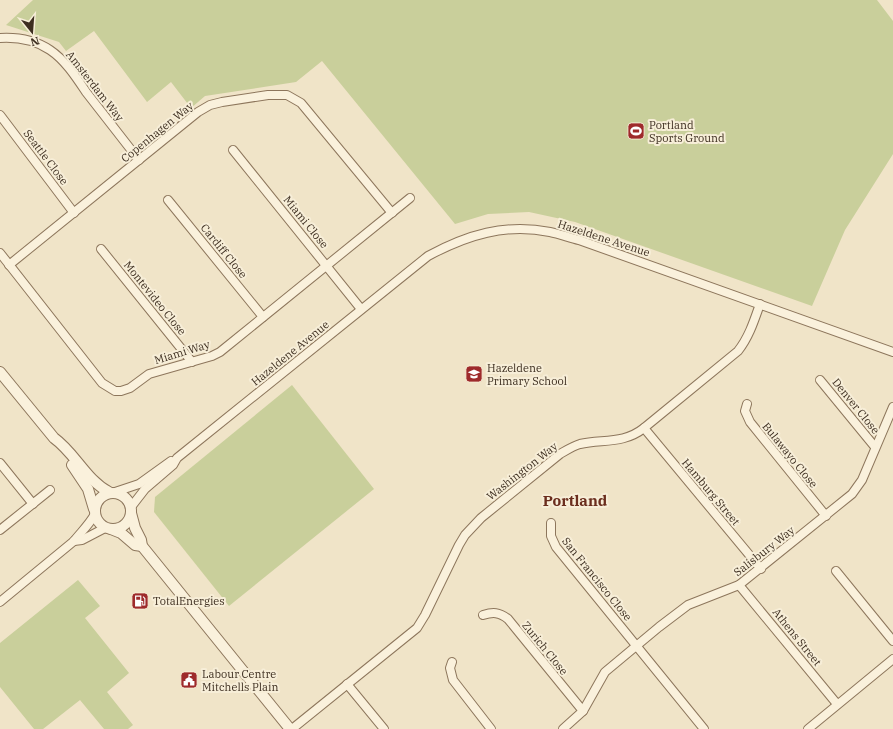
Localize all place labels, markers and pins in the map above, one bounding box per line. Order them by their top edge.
place label: Portland Sports Ground [649,118,725,145]
sports icon: Portland Sports Ground [626,121,646,141]
place label: Hazeldene Primary School [487,361,567,388]
school or university icon: Hazeldene Primary School [464,364,484,384]
fuel station icon: TotalEnergies [130,591,150,611]
place label: TotalEnergies [153,594,225,608]
place label: Labour Centre Mitchells Plain [202,667,279,694]
public building icon: Labour Centre Mitchells Plain [179,670,199,690]

